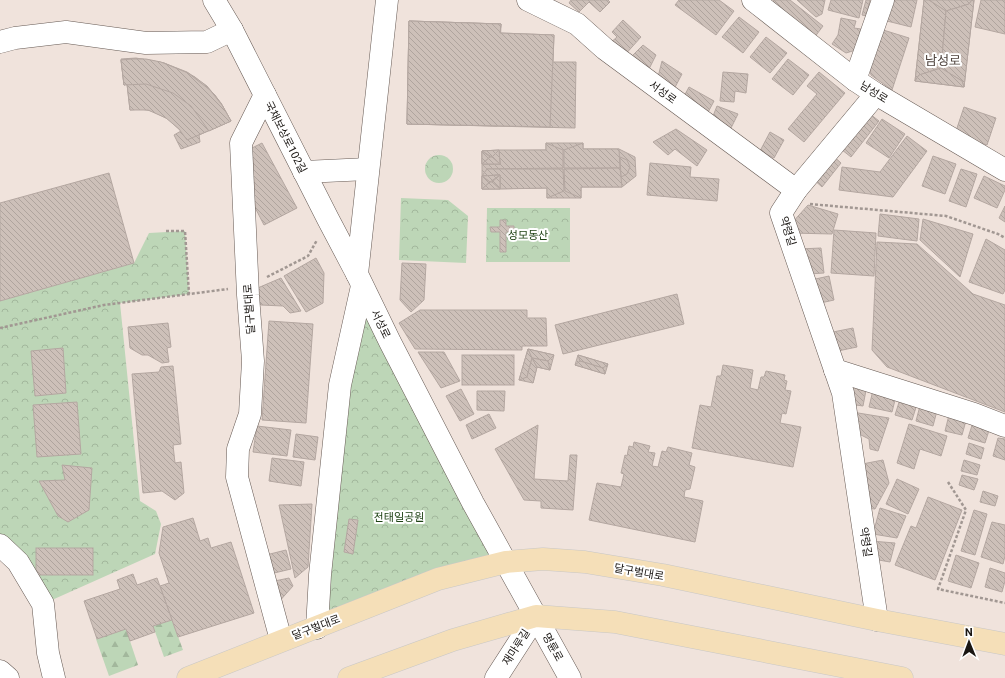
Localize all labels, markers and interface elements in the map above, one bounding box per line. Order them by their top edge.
district label: 남성로 [925,53,961,68]
street label: 서성로 [647,78,679,107]
street label: 남성로 [857,79,890,106]
street label: 국채보상로102길 [262,99,309,175]
street label: 약령길 [777,215,798,248]
park label: 성모동산 [508,229,548,242]
street label: 달구벌대로 [241,283,258,335]
street label: 서성로 [368,308,393,341]
park label: 전태일공원 [374,511,424,524]
street label: 약령길 [857,526,874,558]
street label: 달구벌대로 [613,562,665,583]
street label: 달구벌대로 [290,612,342,643]
north arrow [949,622,989,662]
text: N [965,626,973,639]
street label: 재마루길 [500,627,533,668]
street label: 명륜로 [540,631,566,664]

